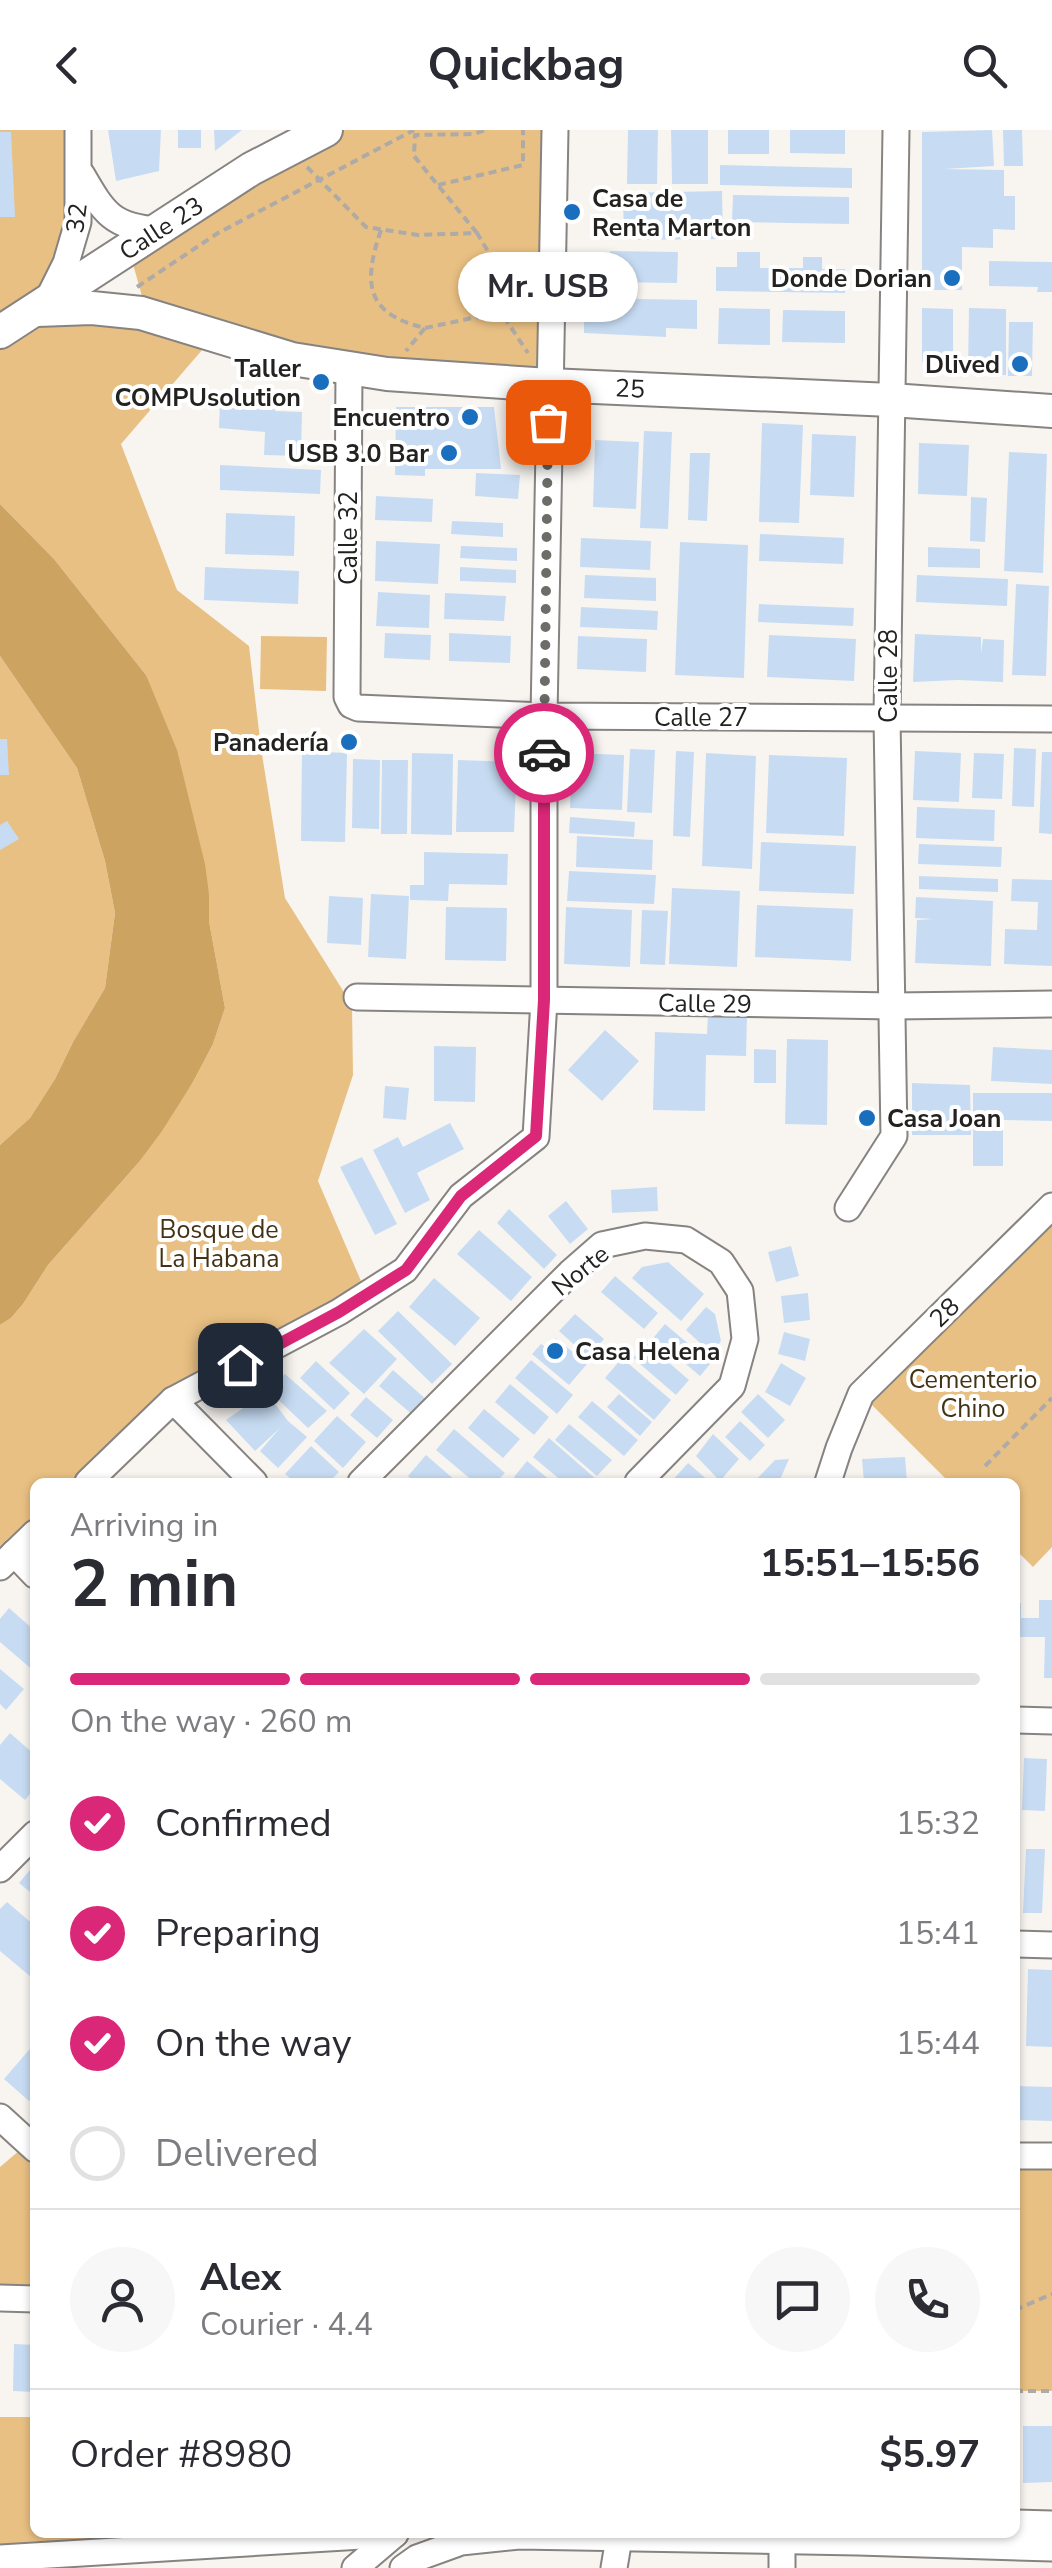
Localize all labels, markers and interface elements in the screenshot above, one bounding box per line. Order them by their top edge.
text: Quickbag [427,35,625,96]
icon: back [40,38,95,93]
icon: search [957,38,1012,93]
place label: Casa de Renta Marton [592,182,751,245]
street label: Calle 23 [113,189,210,269]
street label: 32 [58,201,96,235]
marker: Casa de Renta Marton [561,201,583,223]
callout: Mr. USB [458,252,638,322]
place label: Donde Dorian [771,262,932,296]
text: Mr. USB [487,265,609,308]
marker: Donde Dorian [941,267,963,289]
place label: Dlived [925,348,1000,382]
place label: Taller COMPUsolution [114,352,301,415]
marker: Dlived [1009,353,1031,375]
marker: Taller COMPUsolution [310,371,332,393]
street label: 25 [614,371,646,407]
pin [506,380,591,465]
icon: bag [521,395,576,450]
place label: Encuentro [332,401,450,435]
marker: Encuentro [459,406,481,428]
place label: USB 3.0 Bar [287,437,429,471]
marker: USB 3.0 Bar [438,442,460,464]
street label: Calle 32 [332,491,366,585]
street label: Calle 28 [872,629,906,723]
street label: Calle 27 [654,701,748,735]
courier [494,703,594,803]
place label: Panadería [213,726,329,760]
icon: car [517,726,572,781]
marker: Panadería [338,731,360,753]
street label: Calle 29 [658,986,752,1022]
place label: Casa Joan [887,1102,1001,1136]
marker: Casa Joan [856,1107,878,1129]
park label: Bosque de La Habana [159,1213,279,1276]
street label: Norte [545,1237,616,1304]
street label: 28 [922,1290,967,1335]
pin [198,1323,283,1408]
place label: Casa Helena [575,1335,720,1369]
icon: home [213,1338,268,1393]
marker: Casa Helena [544,1340,566,1362]
park label: Cementerio Chino [909,1363,1037,1426]
text: Arriving in [70,1504,218,1547]
text: 15:51–15:56 [760,1538,980,1589]
text: 2 min [70,1540,238,1629]
text: On the way · 260 m [70,1700,352,1743]
icon: check [70,1796,125,1851]
text: Confirmed [155,1798,332,1849]
text: 15:32 [896,1802,980,1845]
icon: check [70,1906,125,1961]
text: Preparing [155,1908,321,1959]
text: 15:41 [896,1912,980,1955]
icon: check [70,2016,125,2071]
text: On the way [155,2018,351,2069]
text: 15:44 [896,2022,980,2065]
text: Delivered [155,2128,319,2179]
button: person [70,2247,175,2352]
button: chat [745,2247,850,2352]
button: phone [875,2247,980,2352]
text: Alex [200,2252,281,2303]
text: Courier · 4.4 [200,2303,373,2346]
text: Order #8980 [70,2429,292,2480]
text: $5.97 [879,2429,980,2480]

